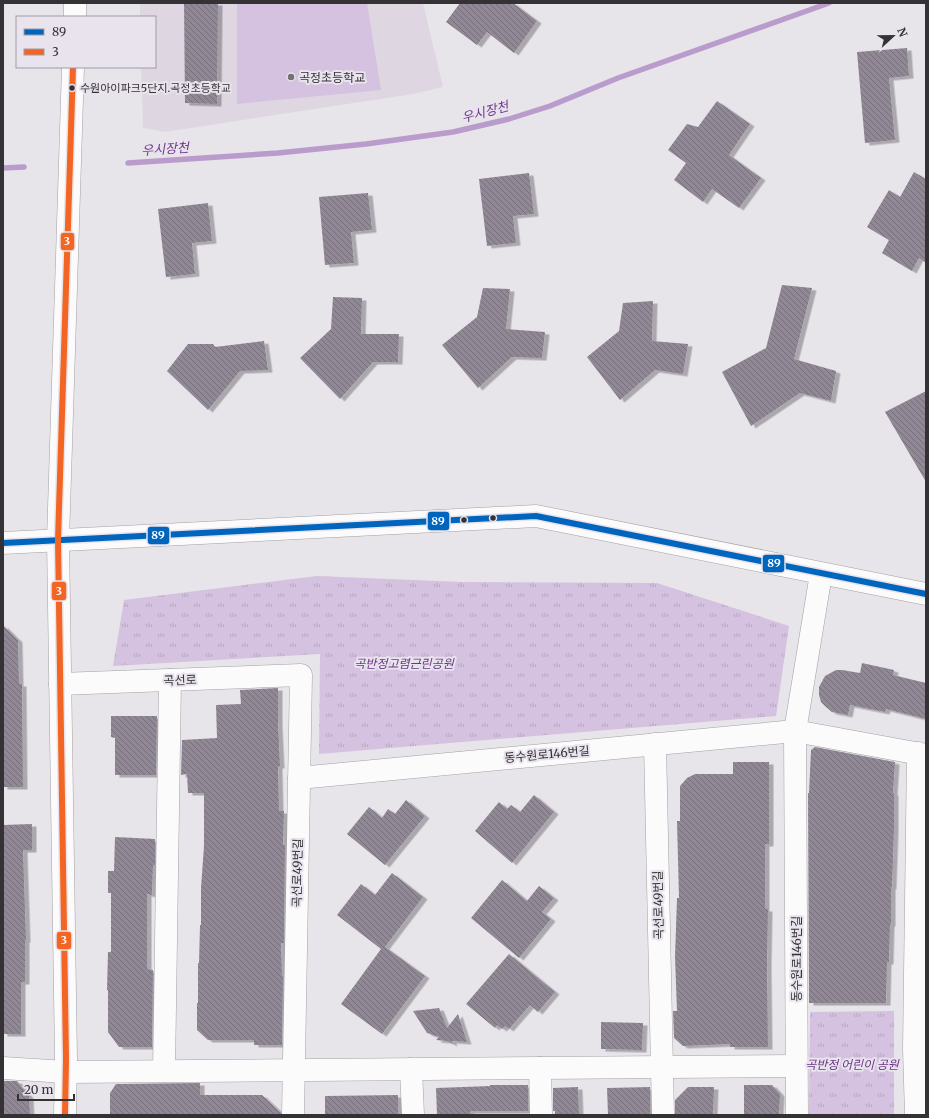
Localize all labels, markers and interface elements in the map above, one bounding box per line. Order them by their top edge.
legend [16,16,156,68]
north arrow [873,16,913,56]
text: 89 [52,24,66,39]
text: N [894,26,911,39]
text: 3 [52,44,59,59]
place label: 곡정초등학교 [299,70,365,85]
marker: 곡정초등학교 [286,72,296,82]
place label: 수원아이파크5단지.곡정초등학교 [80,81,231,95]
marker: 수원아이파크5단지.곡정초등학교 [67,83,77,93]
water label: 우시장천 [460,97,511,126]
water label: 우시장천 [141,139,190,159]
line badge: 3 [60,232,75,251]
text: 3 [64,234,70,248]
line badge: 89 [427,511,450,531]
unlabelled marker [488,513,498,523]
text: 89 [431,514,445,528]
unlabelled marker [459,515,469,525]
line badge: 89 [147,526,170,545]
text: 89 [151,528,165,542]
line badge: 89 [762,554,785,573]
text: 89 [767,556,781,570]
line badge: 3 [51,581,67,601]
text: 3 [56,584,62,598]
park label: 곡반정고렴근린공원 [354,656,455,671]
street label: 곡선로 [163,672,197,688]
street label: 동수원로146번길 [504,743,590,765]
street label: 곡선로49번길 [289,838,305,908]
street label: 곡선로49번길 [650,870,666,940]
street label: 동수원로146번길 [789,916,804,1002]
line badge: 3 [56,931,72,950]
text: 3 [61,933,67,947]
park label: 곡반정 어린이 공원 [805,1057,900,1072]
scale bar [18,1076,74,1102]
text: 20 m [24,1082,53,1097]

